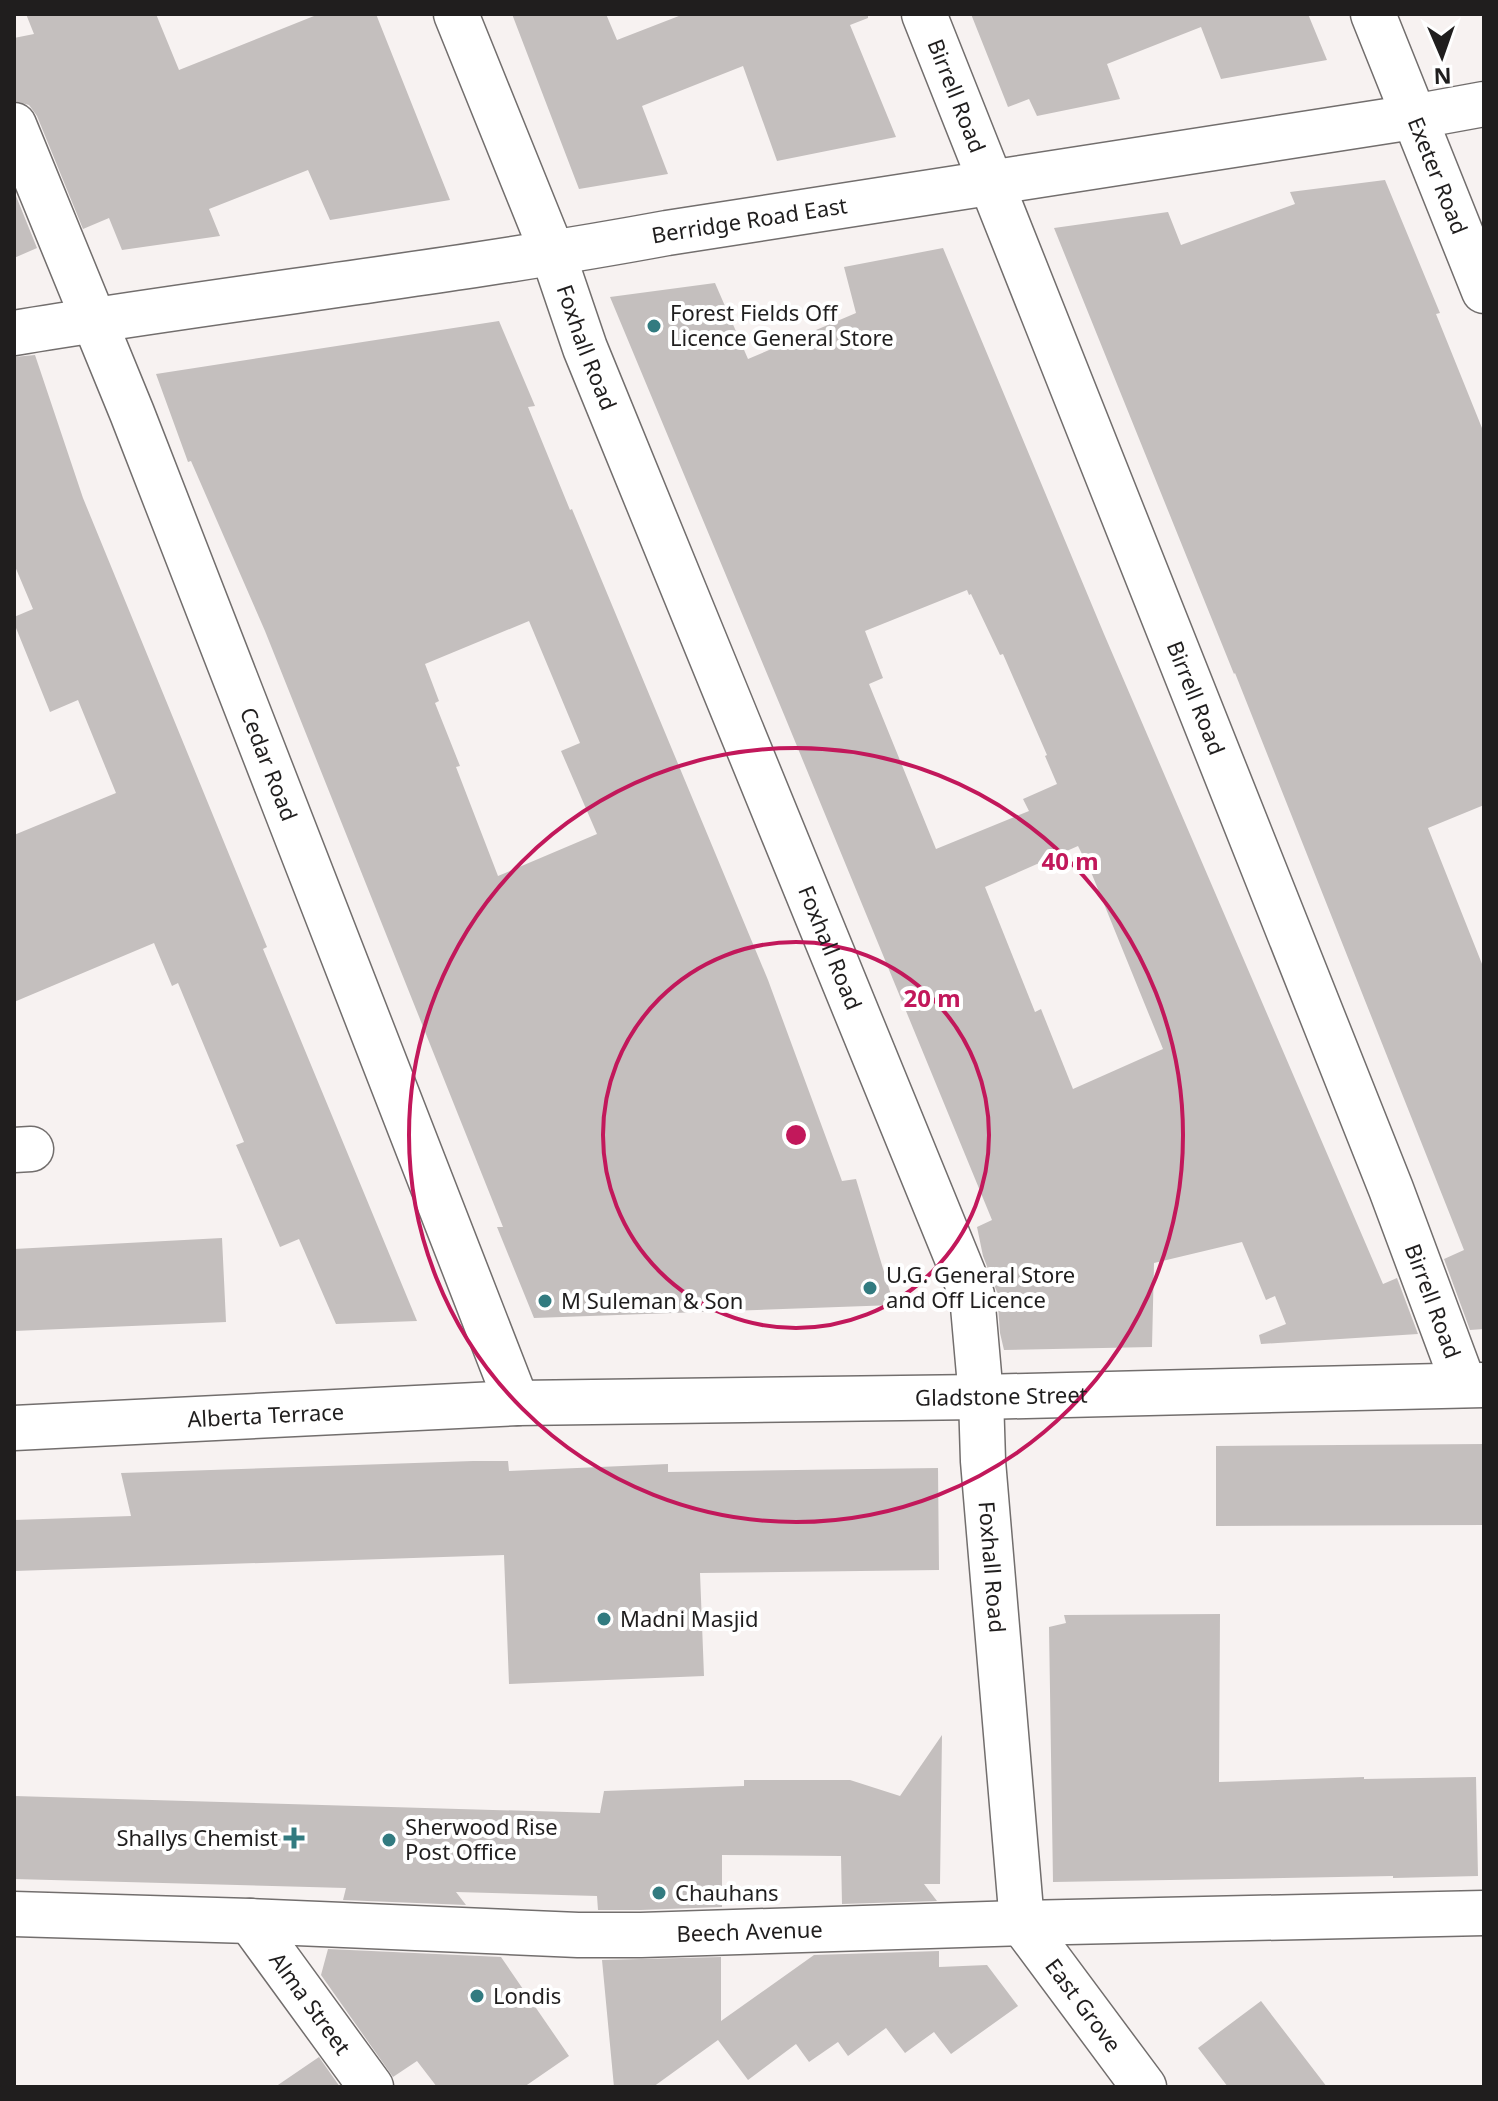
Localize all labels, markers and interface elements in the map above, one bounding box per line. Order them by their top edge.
north arrow [1402,16,1482,96]
street label: Birrell Road [921,34,994,157]
text: N [1433,62,1452,92]
street label: Exeter Road [1402,112,1476,238]
street label: Berridge Road East [649,189,849,250]
street label: Foxhall Road [550,280,625,414]
place label: Forest Fields Off Licence General Store [670,297,894,352]
marker: Forest Fields Off Licence General Store [645,317,663,335]
street label: Birrell Road [1161,636,1233,759]
street label: Cedar Road [234,702,305,825]
text: 40 m [1041,844,1099,877]
street label: Foxhall Road [792,881,870,1014]
text: 20 m [903,981,961,1014]
centre of rings [782,1121,810,1149]
street label: Birrell Road [1399,1239,1469,1362]
place label: U.G. General Store and Off Licence [886,1259,1075,1314]
marker: U.G. General Store and Off Licence [861,1279,879,1297]
place label: M Suleman & Son [561,1285,743,1315]
marker: M Suleman & Son [536,1292,554,1310]
street label: Gladstone Street [915,1378,1088,1412]
street label: Alberta Terrace [186,1396,345,1433]
street label: Foxhall Road [972,1500,1013,1634]
place label: Madni Masjid [620,1603,759,1633]
marker: Madni Masjid [595,1610,613,1628]
place label: Sherwood Rise Post Office [405,1811,558,1866]
place label: Shallys Chemist [117,1822,278,1852]
marker: Shallys Chemist [285,1829,303,1847]
marker: Sherwood Rise Post Office [380,1831,398,1849]
place label: Chauhans [675,1877,779,1907]
marker: Chauhans [650,1884,668,1902]
street label: Beech Avenue [676,1913,823,1948]
street label: Alma Street [263,1946,358,2060]
street label: East Grove [1039,1952,1129,2058]
place label: Londis [493,1980,561,2010]
marker: Londis [468,1987,486,2005]

